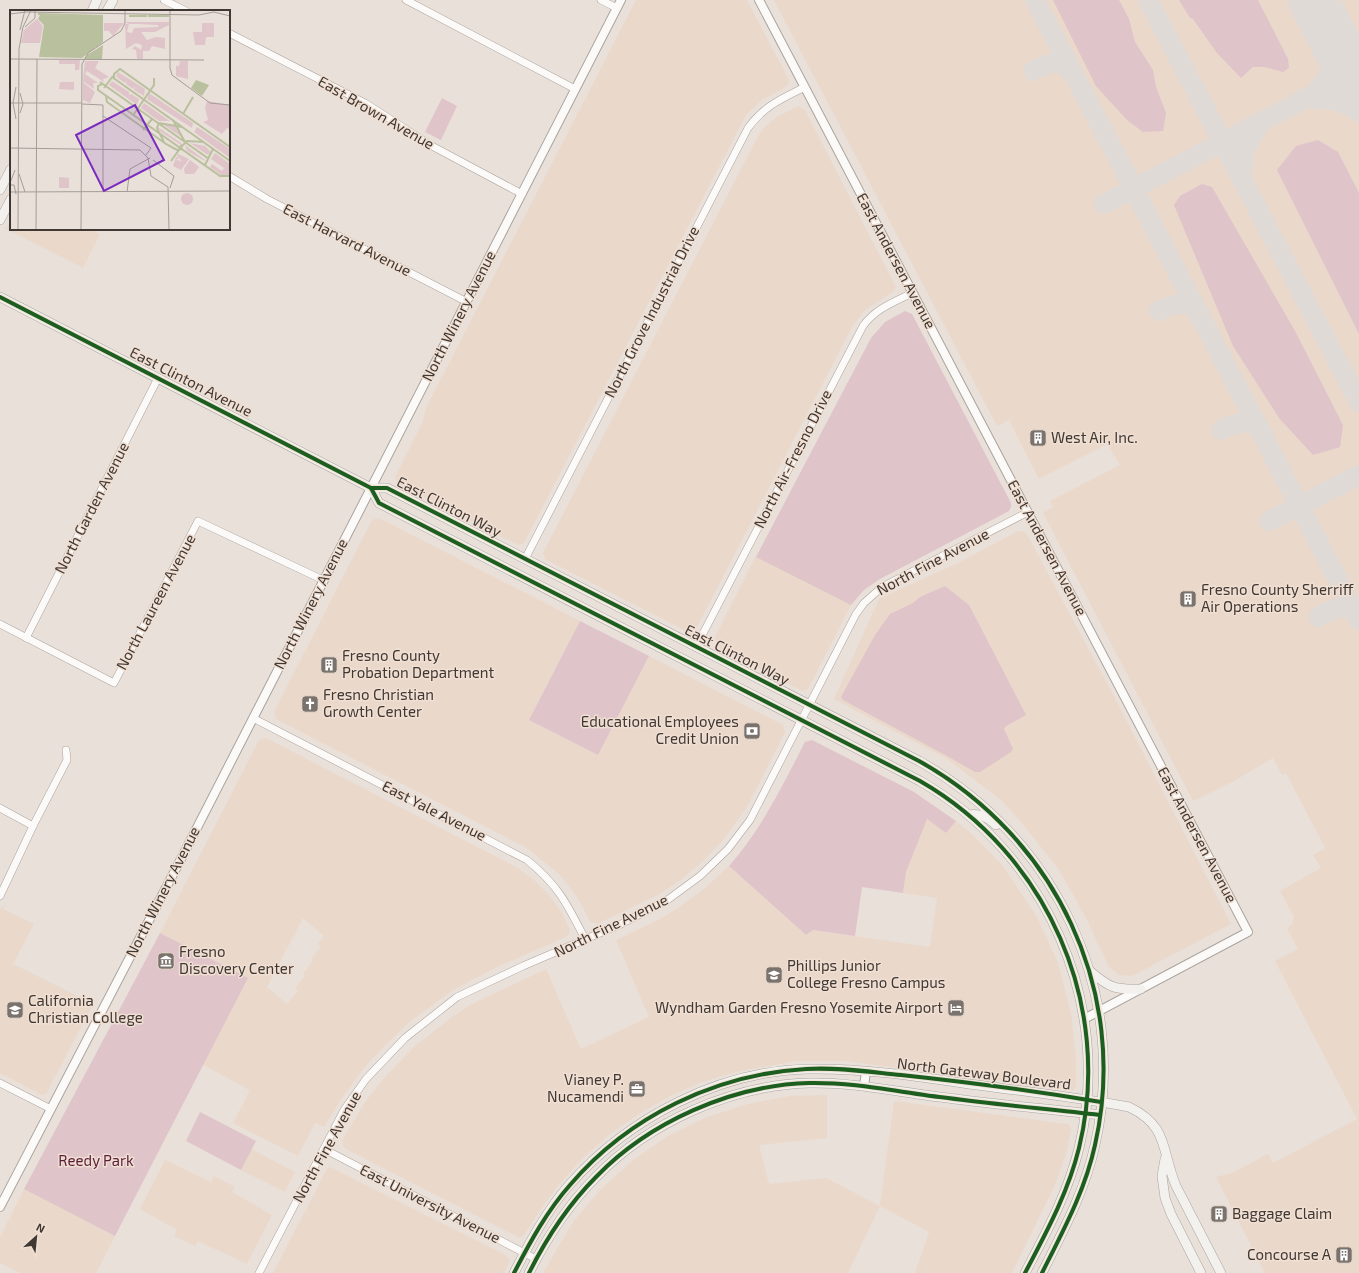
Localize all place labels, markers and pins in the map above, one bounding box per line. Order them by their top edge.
building icon: West Air, Inc. [1028,428,1048,448]
place label: West Air, Inc. [1051,428,1138,446]
place label: Fresno County Sherriff Air Operations [1201,580,1354,615]
building icon: Fresno County Sherriff Air Operations [1178,589,1198,609]
place label: Fresno County Probation Department [342,646,495,681]
building icon: Fresno County Probation Department [319,655,339,675]
place label: Fresno Christian Growth Center [323,685,434,720]
church icon: Fresno Christian Growth Center [300,694,320,714]
place label: Educational Employees Credit Union [581,712,739,747]
bank icon: Educational Employees Credit Union [742,721,762,741]
place label: Fresno Discovery Center [179,942,294,977]
museum icon: Fresno Discovery Center [156,951,176,971]
place label: Phillips Junior College Fresno Campus [787,956,945,991]
school or university icon: Phillips Junior College Fresno Campus [764,965,784,985]
place label: California Christian College [28,991,143,1026]
place label: Wyndham Garden Fresno Yosemite Airport [655,998,943,1016]
hotel icon: Wyndham Garden Fresno Yosemite Airport [946,998,966,1018]
school or university icon: California Christian College [5,1000,25,1020]
place label: Vianey P. Nucamendi [547,1070,624,1105]
office icon: Vianey P. Nucamendi [627,1079,647,1099]
building icon: Baggage Claim [1209,1204,1229,1224]
place label: Baggage Claim [1232,1204,1332,1222]
place label: Concourse A [1247,1245,1332,1263]
building icon: Concourse A [1334,1245,1354,1265]

